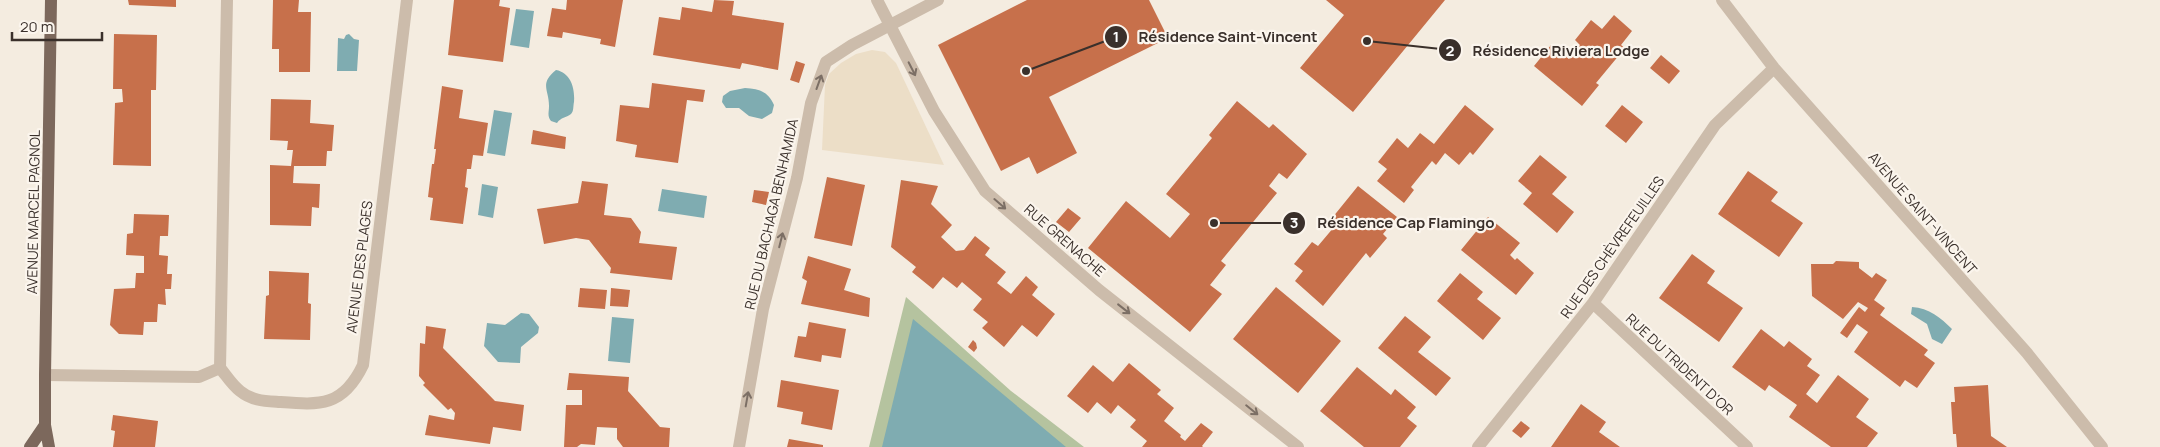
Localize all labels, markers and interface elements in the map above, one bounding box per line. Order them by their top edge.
scale bar [12,10,102,42]
text: 20 m [20,16,53,37]
callout: Résidence Saint-Vincent [1104,22,1328,52]
text: 1 [1113,26,1119,47]
text: Résidence Saint-Vincent [1138,26,1318,47]
callout: Résidence Riviera Lodge [1437,35,1659,65]
text: 2 [1446,40,1455,61]
text: Résidence Riviera Lodge [1473,40,1649,61]
one-way arrow [908,61,917,76]
one-way arrow [815,75,824,91]
street label: RUE DU BACHAGA BENHAMIDA [740,116,802,311]
street label: AVENUE MARCEL PAGNOL [22,130,44,294]
street label: AVENUE SAINT-VINCENT [1865,148,1982,279]
street label: RUE DES CHÈVREFEUILLES [1556,172,1669,322]
street label: AVENUE DES PLAGES [341,199,377,334]
one-way arrow [994,199,1007,210]
street label: RUE GRENACHE [1020,199,1110,281]
callout: Résidence Cap Flamingo [1282,208,1504,238]
text: 3 [1290,212,1298,233]
text: Résidence Cap Flamingo [1317,212,1495,233]
one-way arrow [777,233,786,249]
one-way arrow [1118,303,1131,314]
street label: RUE DU TRIDENT D'OR [1622,309,1738,419]
one-way arrow [743,391,753,407]
one-way arrow [1245,405,1258,416]

